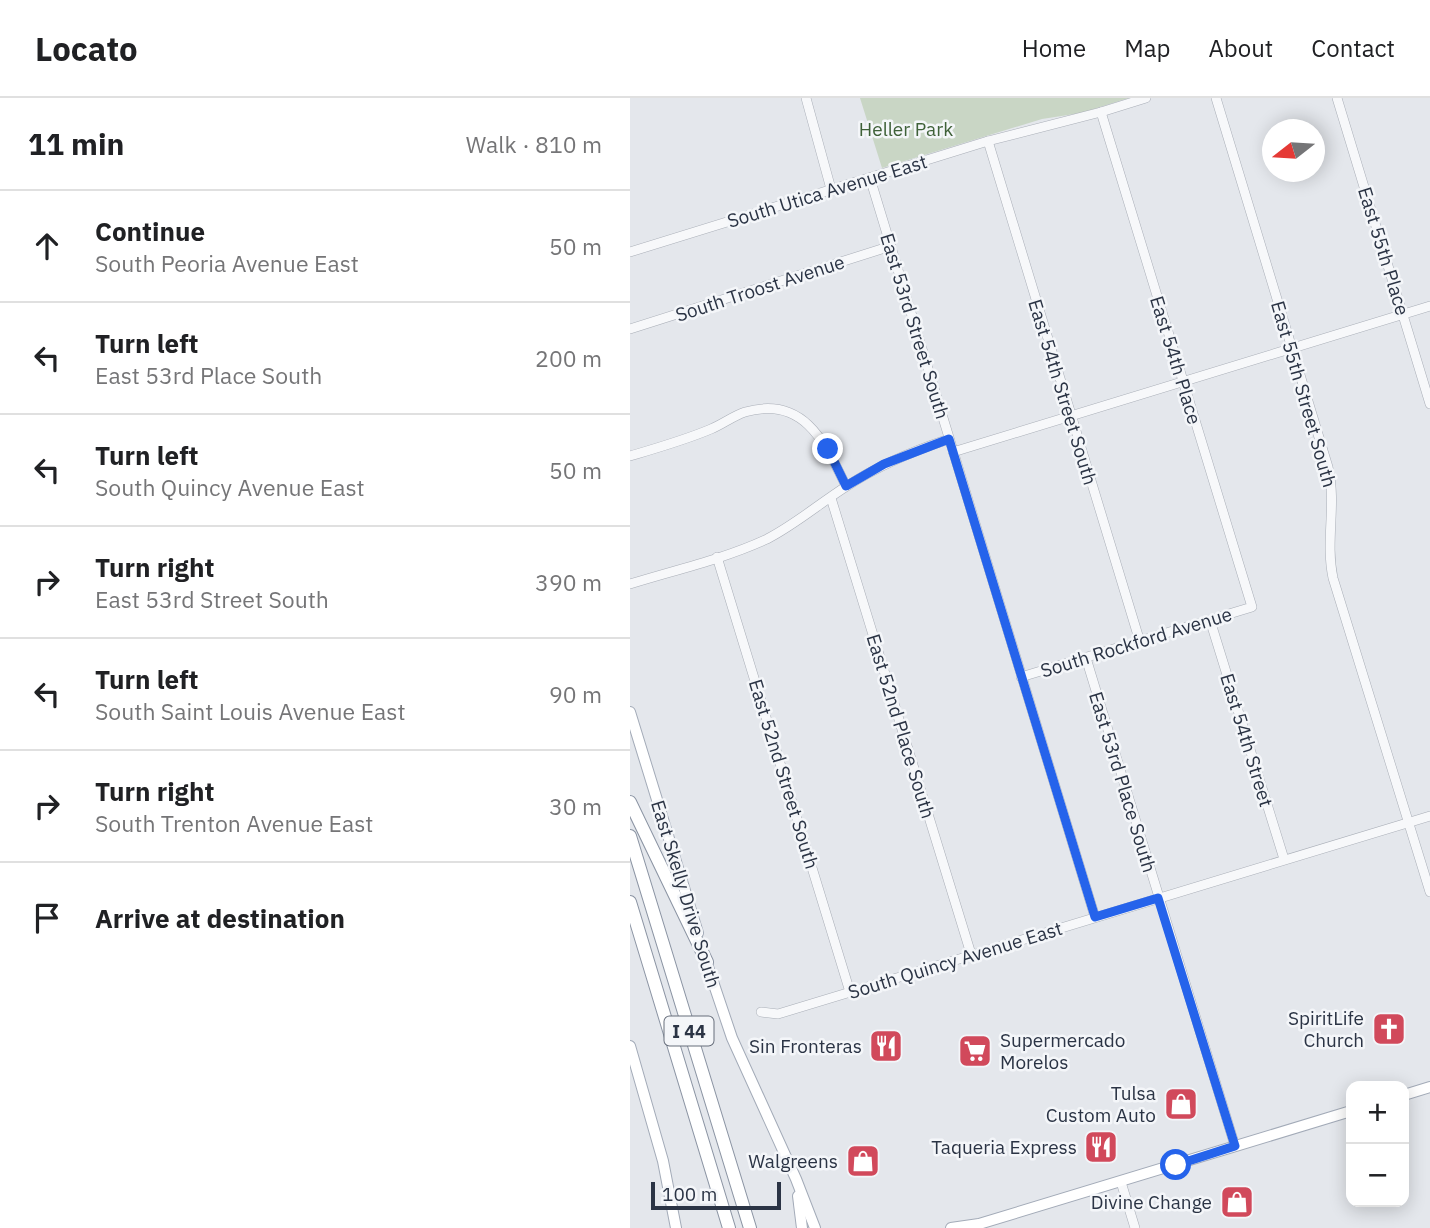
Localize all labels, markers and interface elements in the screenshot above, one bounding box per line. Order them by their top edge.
text: Locato [35,27,138,70]
text: Home [1022,32,1086,64]
text: Map [1124,32,1170,64]
text: About [1208,32,1273,64]
text: Contact [1311,32,1395,64]
park label: Heller Park [859,117,953,141]
north arrow [1262,119,1325,182]
text: 11 min [28,124,124,163]
text: Walk · 810 m [466,129,602,159]
street label: South Utica Avenue East [724,149,930,233]
street label: East 55th Place [1353,184,1415,318]
text: Continue [95,214,205,248]
icon: ahead [28,227,66,265]
street label: East 53rd Street South [875,230,955,422]
text: 50 m [549,231,602,261]
text: South Peoria Avenue East [95,248,359,278]
street label: South Troost Avenue [672,249,848,327]
street label: East 54th Place [1145,293,1207,427]
street label: East 54th Street South [1023,296,1103,488]
street label: East 55th Street South [1266,298,1342,490]
text: Turn left [95,326,198,360]
icon: left [28,339,66,377]
text: 200 m [535,343,602,373]
text: East 53rd Place South [95,360,322,390]
route end [812,433,843,464]
text: Turn left [95,438,198,472]
icon: left [28,451,66,489]
text: 50 m [549,455,602,485]
text: South Quincy Avenue East [95,472,365,502]
text: Turn right [95,550,214,584]
icon: right [28,563,66,601]
text: 390 m [535,567,602,597]
text: East 53rd Street South [95,584,329,614]
street label: South Rockford Avenue [1037,601,1235,683]
street label: East 52nd Place South [861,631,941,821]
text: Turn left [95,662,198,696]
street label: East 54th Street [1215,670,1279,810]
icon: left [28,675,66,713]
street label: East 52nd Street South [744,676,824,872]
text: 90 m [549,679,602,709]
street label: East 53rd Place South [1084,689,1162,875]
text: South Saint Louis Avenue East [95,696,405,726]
text: Turn right [95,774,214,808]
icon: right [28,787,66,825]
text: 30 m [549,791,602,821]
street label: East Skelly Drive South [646,797,726,991]
text: South Trenton Avenue East [95,808,373,838]
icon: arrive [28,899,66,937]
text: Arrive at destination [95,901,345,935]
street label: South Quincy Avenue East [845,916,1065,1004]
place label: SpiritLife Church [1288,1006,1364,1052]
church icon: SpiritLife Church [1370,1010,1408,1048]
road number: I 44 [664,1016,714,1046]
restaurant icon: Sin Fronteras [867,1027,905,1065]
place label: Supermercado Morelos [1000,1028,1126,1074]
supermarket icon: Supermercado Morelos [956,1032,994,1070]
place label: Sin Fronteras [749,1034,862,1058]
place label: Tulsa Custom Auto [1046,1081,1156,1127]
map controls [1346,1081,1409,1207]
button: + [1346,1081,1409,1144]
shop icon: Tulsa Custom Auto [1162,1085,1200,1123]
restaurant icon: Taqueria Express [1082,1128,1120,1166]
place label: Taqueria Express [931,1135,1077,1159]
shop icon: Walgreens [844,1142,882,1180]
button: − [1346,1144,1409,1207]
place label: Walgreens [748,1149,838,1173]
route start [1160,1149,1191,1180]
scale bar [651,1179,780,1211]
text: 100 m [662,1182,717,1206]
shop icon: Divine Change [1218,1183,1256,1221]
place label: Divine Change [1091,1190,1212,1214]

